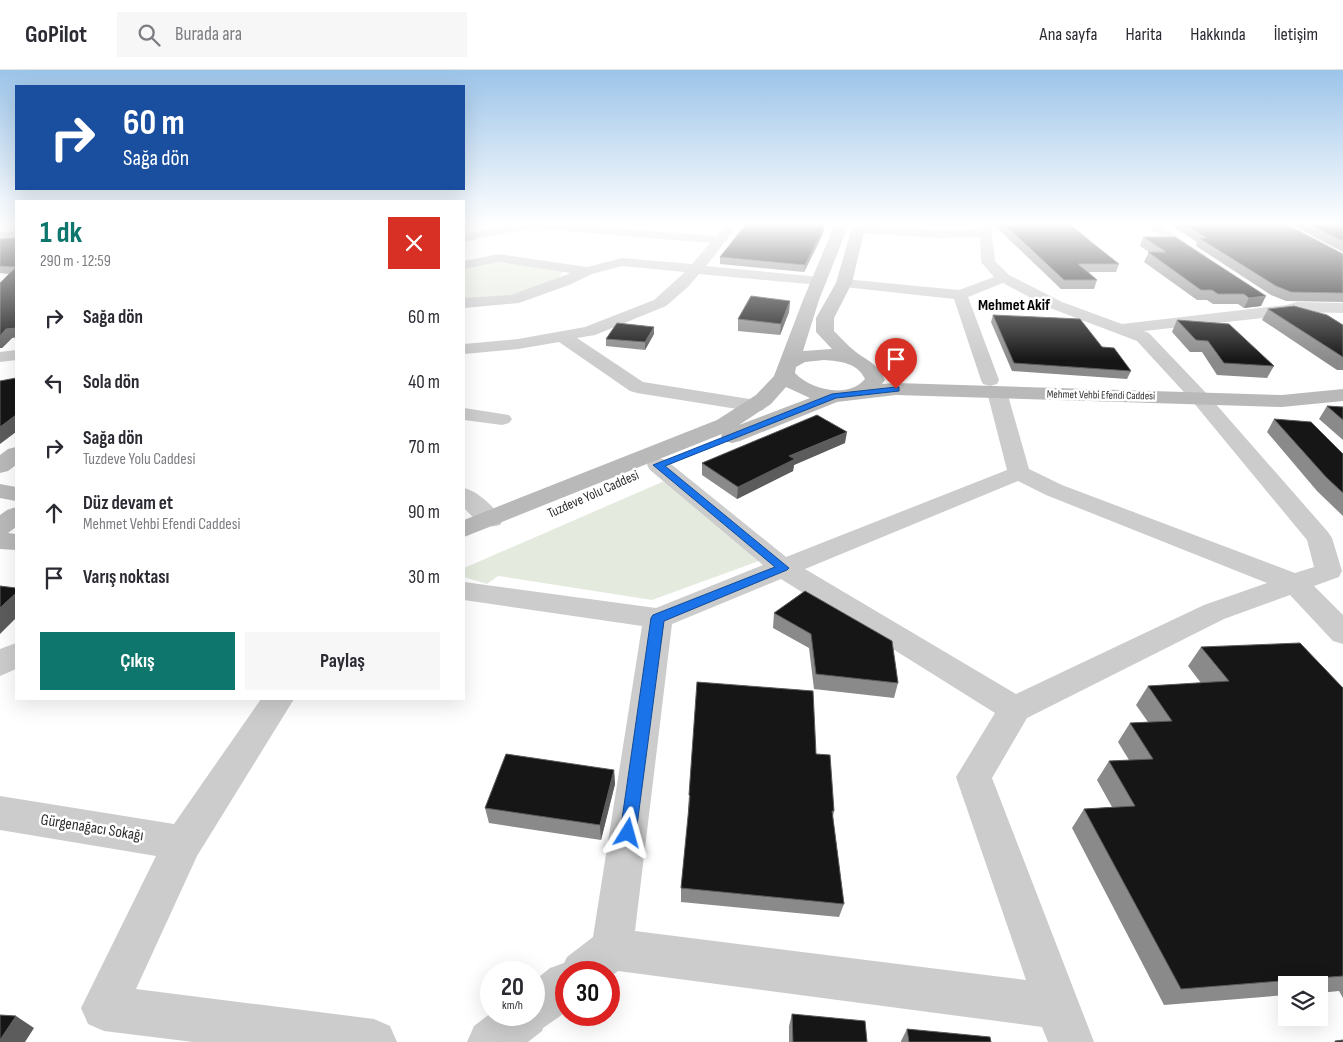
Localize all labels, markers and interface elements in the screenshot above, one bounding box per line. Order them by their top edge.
search box [117,12,467,57]
text: GoPilot [25,20,87,49]
icon: search [135,21,163,49]
text: Burada ara [175,23,242,46]
text: Ana sayfa [1040,24,1097,45]
text: Harita [1125,24,1162,45]
text: Hakkında [1190,24,1246,45]
text: İletişim [1274,24,1318,45]
text: 60 m [123,102,185,145]
icon: right [40,105,105,170]
text: Sağa dön [123,145,189,172]
text: 1 dk [40,215,82,251]
button: close [388,217,440,269]
text: 290 m · 12:59 [40,252,111,271]
district label: Mehmet Akif [978,296,1051,315]
icon: right [40,304,68,332]
text: Sağa dön [83,306,143,329]
text: 60 m [408,306,440,329]
pin [875,338,917,389]
icon: arrive [882,345,910,373]
icon: left [40,369,68,397]
text: Sola dön [83,371,139,394]
text: 40 m [408,371,440,394]
street label: Mehmet Vehbi Efendi Caddesi [1047,388,1155,402]
text: Sağa dön [83,427,143,450]
icon: right [40,434,68,462]
text: 70 m [409,436,440,459]
text: Tuzdeve Yolu Caddesi [83,450,195,469]
street label: Tuzdeve Yolu Caddesi [545,466,641,522]
text: Düz devam et [83,492,173,515]
icon: ahead [40,499,68,527]
text: 90 m [408,501,440,524]
text: Mehmet Vehbi Efendi Caddesi [83,515,241,534]
icon: arrive [40,564,68,592]
text: Varış noktası [83,566,169,589]
text: 30 m [408,566,440,589]
button: Çıkış [40,632,235,690]
button: Paylaş [245,632,440,690]
position arrow [601,806,653,858]
street label: Gürgenağacı Sokağı [39,810,145,846]
speed limit sign: 30 [555,961,620,1026]
text: 20 [501,972,524,1003]
map controls [1278,976,1328,1026]
button: layers [1278,976,1328,1026]
text: km/h [502,998,523,1013]

